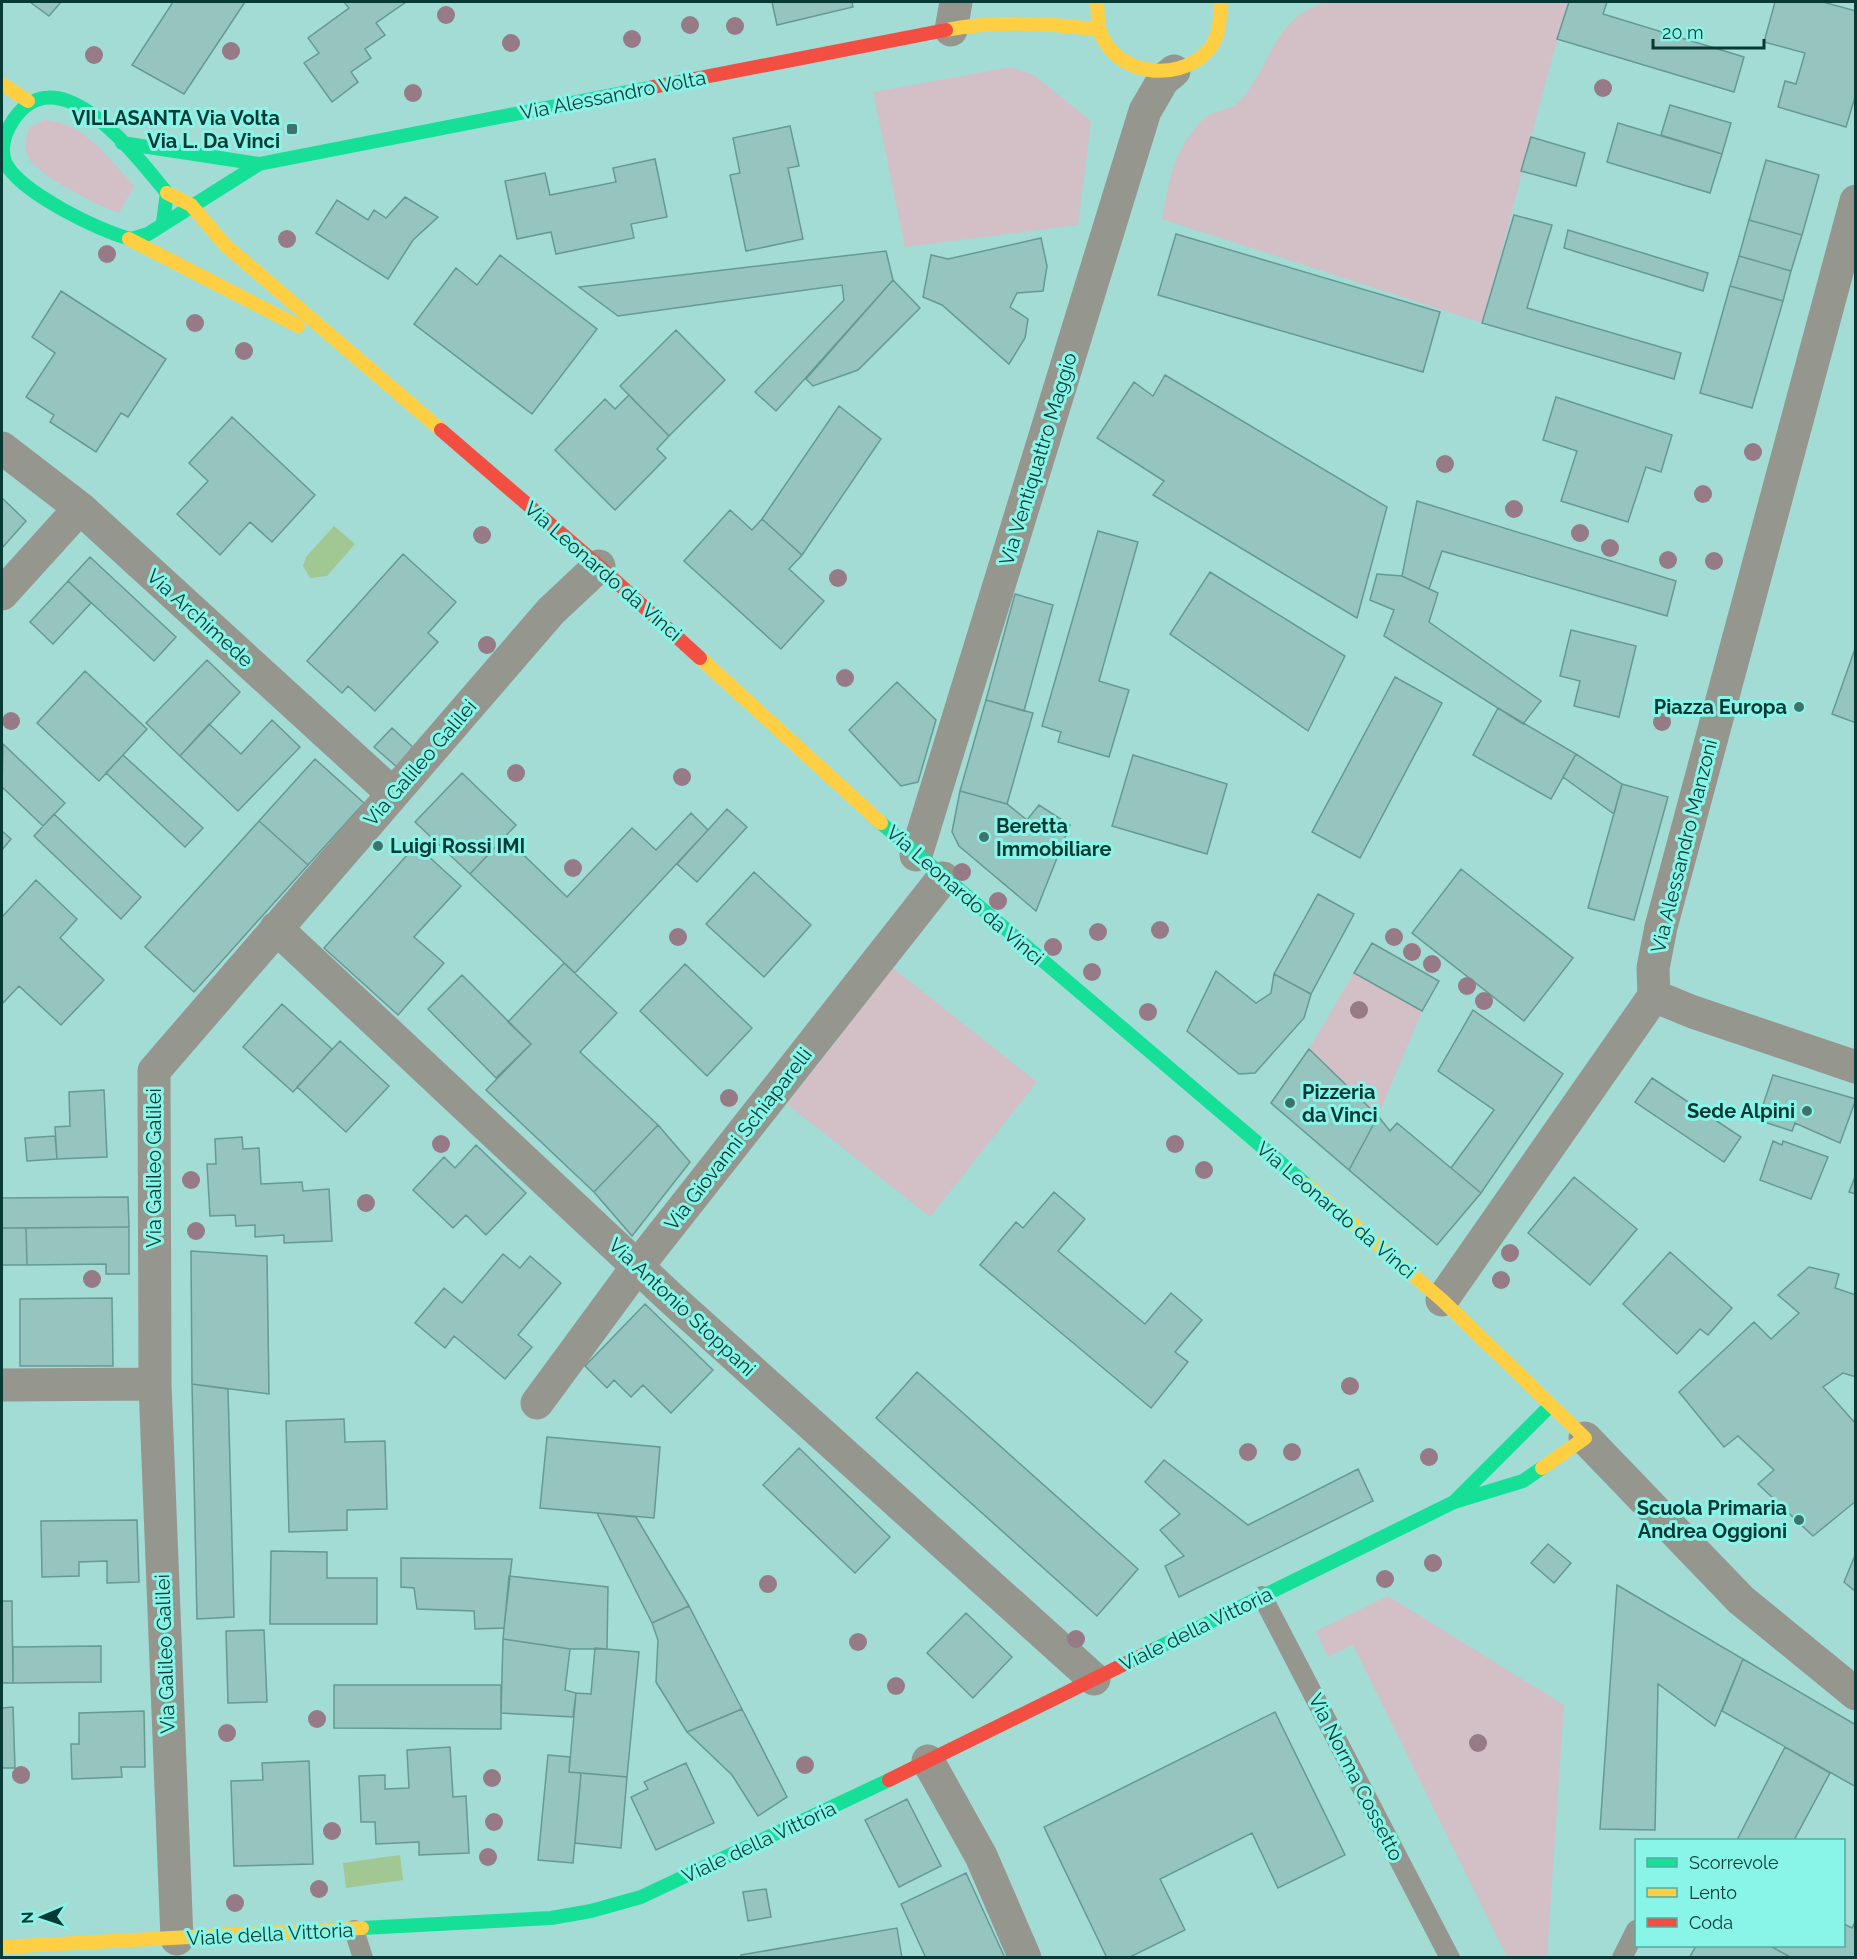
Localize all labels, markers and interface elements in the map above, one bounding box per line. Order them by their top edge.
scale bar [1653,12,1764,50]
text: 20 m [1662,22,1704,43]
street label: Via Alessandro Volta [518,65,708,125]
place label: VILLASANTA Via Volta Via L. Da Vinci [72,106,280,153]
marker: VILLASANTA Via Volta Via L. Da Vinci [285,122,299,136]
street label: Via Ventiquattro Maggio [994,350,1082,568]
street label: Via Leonardo da Vinci [519,496,687,646]
street label: Via Archimede [142,564,258,672]
street label: Via Galileo Galilei [359,695,481,831]
place label: Piazza Europa [1654,695,1787,719]
marker: Piazza Europa [1792,700,1806,714]
street label: Via Alessandro Manzoni [1646,737,1722,955]
place label: Beretta Immobiliare [996,814,1111,861]
street label: Via Leonardo da Vinci [881,820,1049,970]
marker: Beretta Immobiliare [977,830,991,844]
place label: Luigi Rossi IMI [390,834,525,858]
marker: Luigi Rossi IMI [371,839,385,853]
street label: Via Giovanni Schiaparelli [659,1043,817,1235]
place label: Pizzeria da Vinci [1302,1080,1378,1127]
street label: Via Galileo Galilei [142,1088,166,1248]
marker: Pizzeria da Vinci [1283,1096,1297,1110]
place label: Sede Alpini [1687,1099,1795,1123]
marker: Sede Alpini [1800,1104,1814,1118]
street label: Via Leonardo da Vinci [1252,1136,1420,1284]
street label: Via Antonio Stoppani [604,1233,760,1381]
place label: Scuola Primaria Andrea Oggioni [1637,1496,1787,1543]
marker: Scuola Primaria Andrea Oggioni [1792,1513,1806,1527]
street label: Via Galileo Galilei [150,1574,180,1734]
street label: Viale della Vittoria [1116,1582,1276,1676]
street label: Via Norma Cossetto [1303,1689,1409,1865]
street label: Viale della Vittoria [678,1796,840,1888]
legend [1635,1839,1845,1947]
text: Scorrevole [1689,1852,1779,1873]
text: Lento [1689,1882,1737,1903]
north arrow [12,1887,72,1947]
text: N [18,1911,37,1924]
text: Coda [1689,1912,1733,1933]
street label: Viale della Vittoria [186,1918,354,1950]

